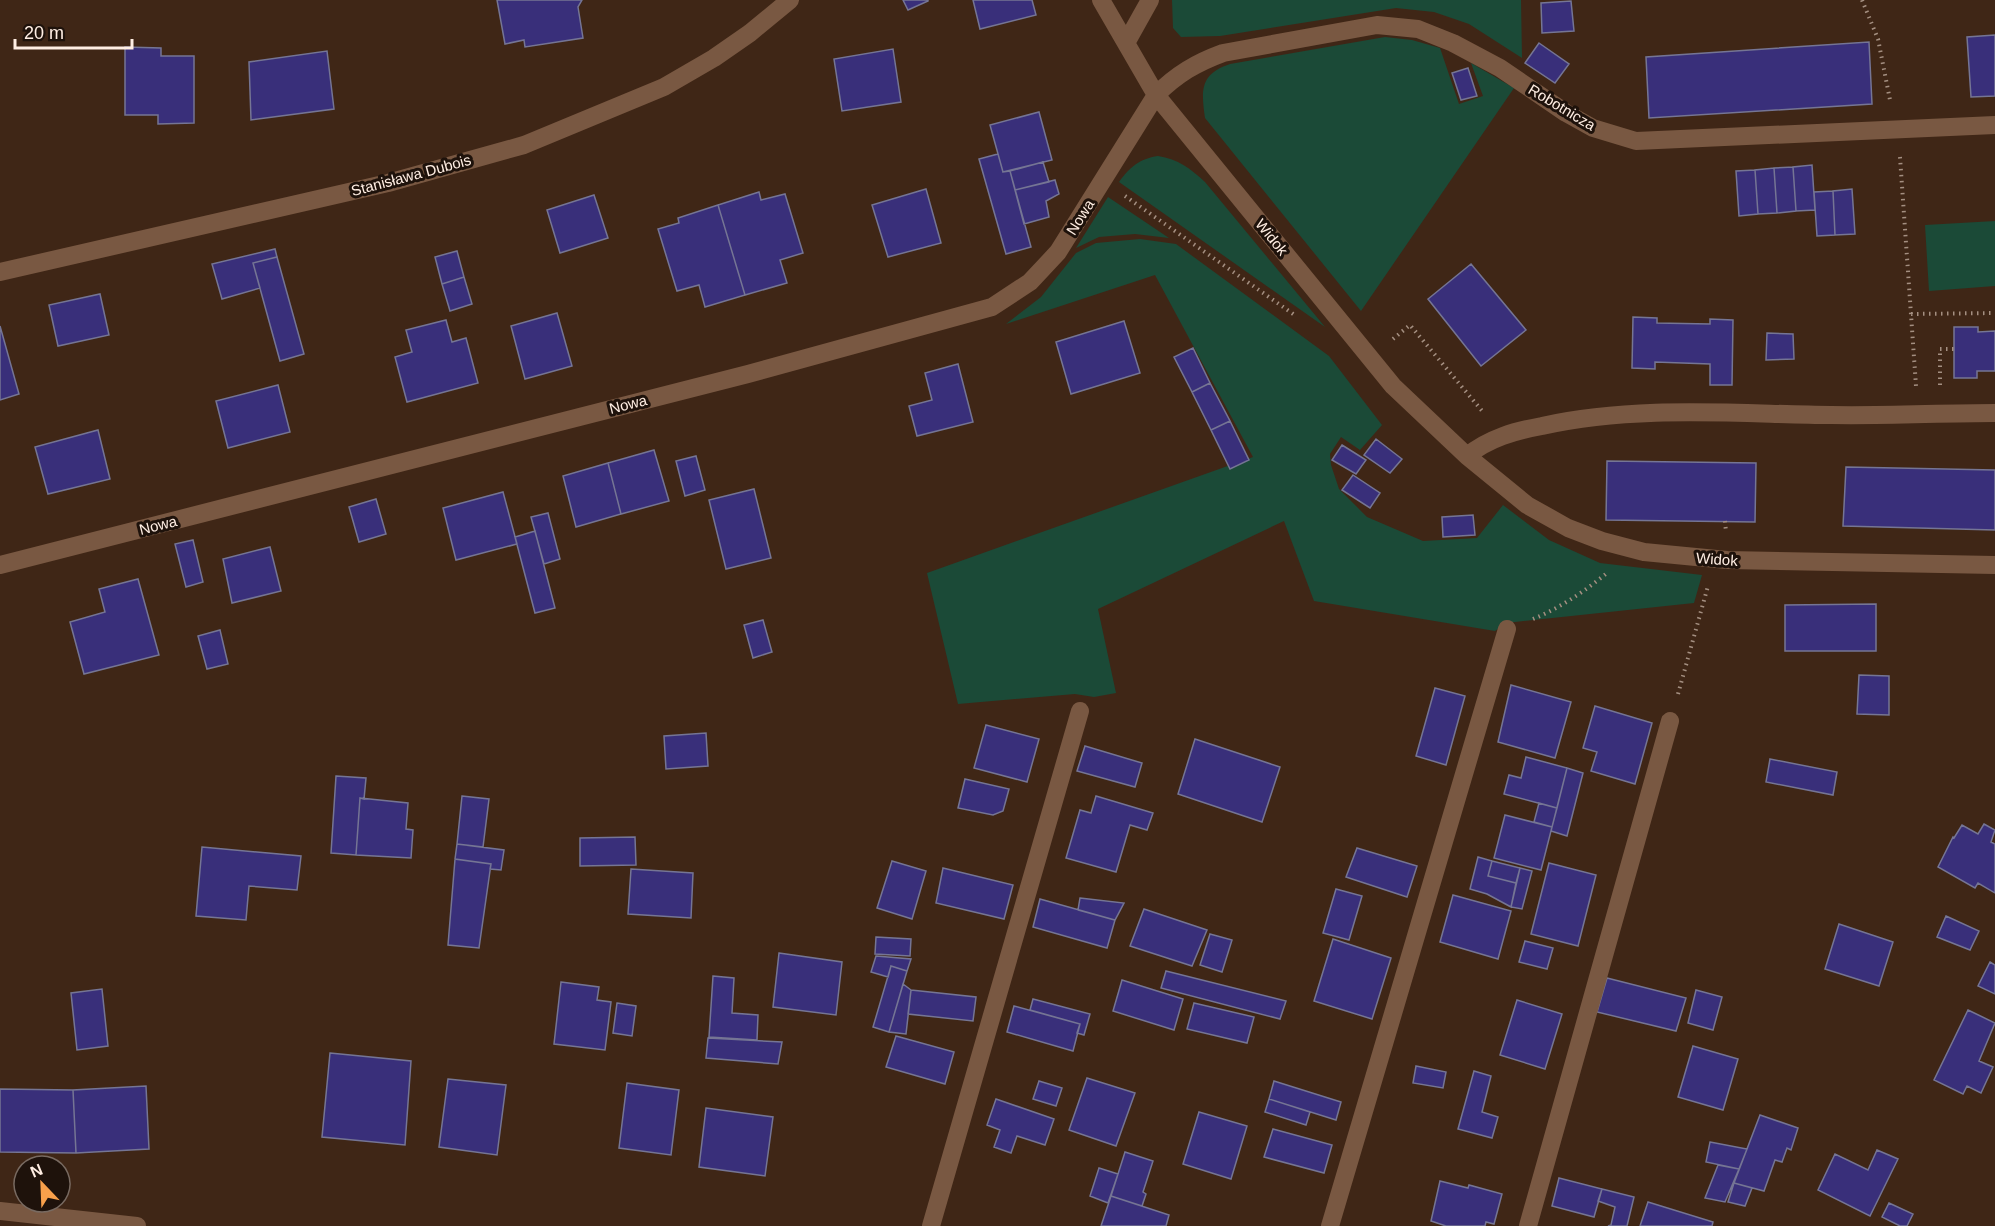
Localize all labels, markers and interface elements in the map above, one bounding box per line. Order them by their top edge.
scale bar [15,12,132,50]
text: 20 m [24,23,64,43]
street label: Robotnicza [1525,80,1599,134]
street label: Stanisława Dubois [349,151,473,199]
street label: Nowa [1063,196,1098,238]
street label: Widok [1252,215,1292,259]
street label: Nowa [607,391,649,417]
street label: Nowa [137,512,179,538]
street label: Widok [1696,549,1739,569]
north arrow [12,1154,72,1214]
text: N [28,1161,45,1181]

